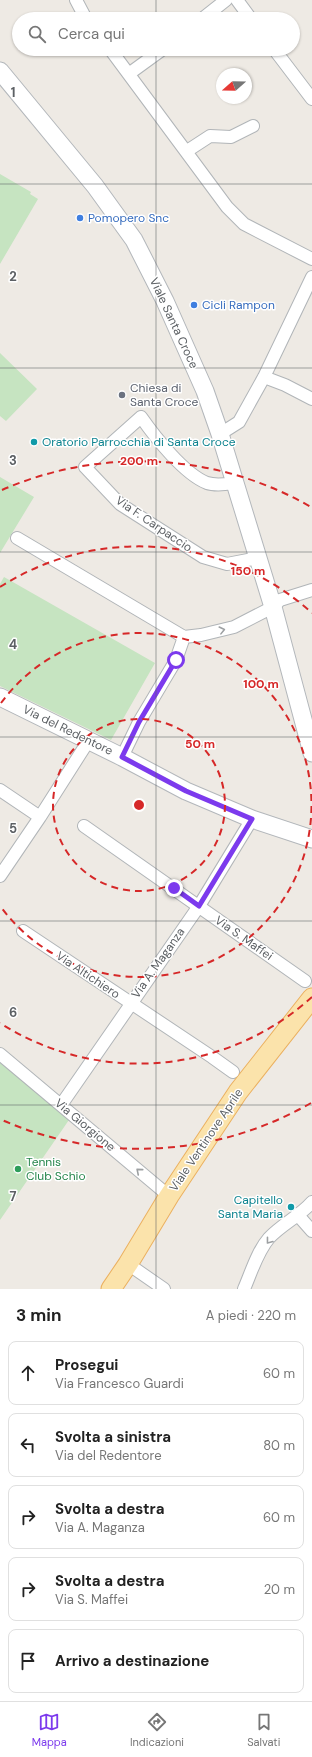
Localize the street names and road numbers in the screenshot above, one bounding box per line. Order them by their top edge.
street label: Viale Santa Croce [146,275,202,371]
street label: Via F. Carpaccio [113,492,195,556]
street label: Via del Redentore [20,701,116,759]
street label: Via S. Maffei [212,912,276,964]
street label: Via A. Maganza [128,924,188,1002]
street label: Via Altichiero [53,948,123,1002]
street label: Viale Ventinove Aprile [166,1085,246,1195]
street label: Via Giorgione [51,1095,119,1155]

